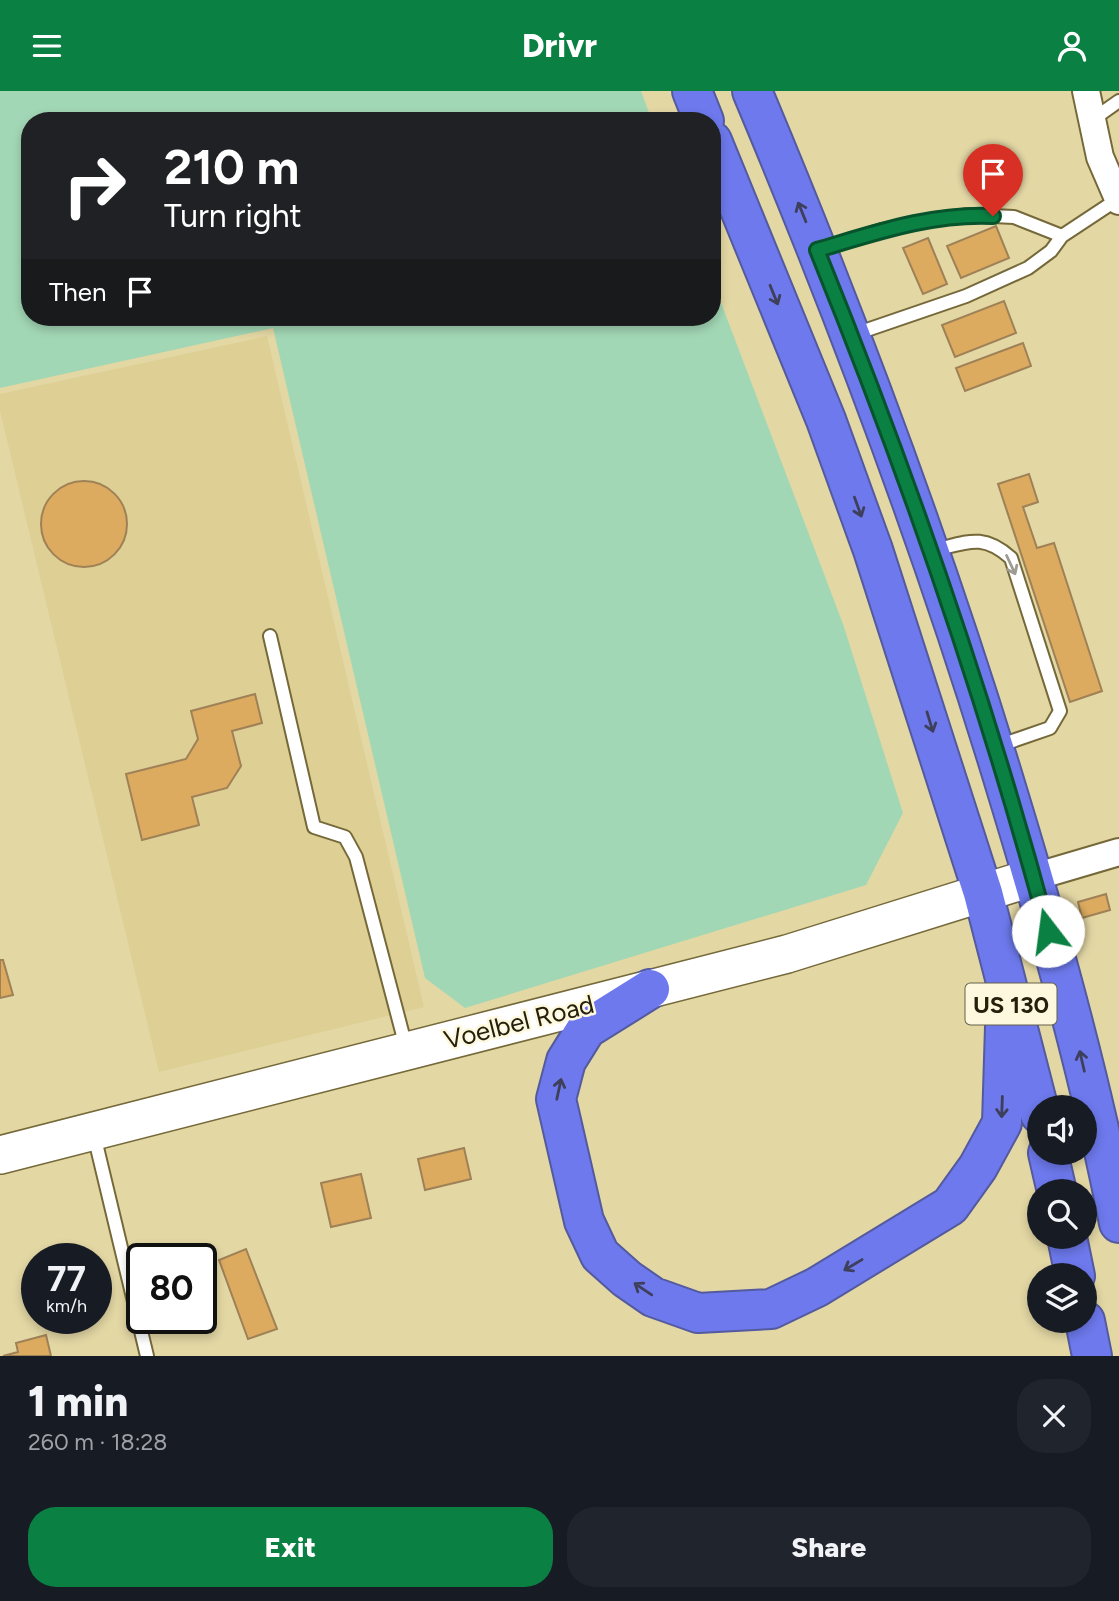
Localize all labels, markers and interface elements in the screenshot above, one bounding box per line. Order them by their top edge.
icon: menu [28,27,66,65]
text: Drivr [522,27,597,65]
icon: person [1053,27,1091,65]
text: 210 m [164,137,299,196]
icon: right [49,140,140,231]
pin [963,144,1023,216]
icon: arrive [974,155,1012,193]
text: Turn right [164,197,302,235]
one-way arrow [794,201,807,223]
icon: arrive [121,273,159,311]
text: Then [49,276,107,308]
one-way arrow [769,284,782,305]
one-way arrow [852,495,865,517]
one-way arrow [1005,554,1018,575]
one-way arrow [924,711,937,733]
position arrow [1011,894,1085,968]
road number: US 130 [965,983,1056,1024]
street label: Voelbel Road [441,988,597,1056]
one-way arrow [1075,1050,1088,1073]
one-way arrow [553,1078,567,1101]
one-way arrow [995,1095,1009,1118]
map controls [1027,1095,1097,1333]
button: sound [1027,1095,1097,1165]
button: search [1027,1179,1097,1249]
speed limit sign: 80 [126,1243,217,1334]
text: 77 [47,1258,86,1300]
one-way arrow [844,1258,864,1272]
button: layers [1027,1263,1097,1333]
one-way arrow [633,1282,653,1296]
text: km/h [46,1295,87,1317]
text: 1 min [28,1376,128,1427]
button: close [1017,1379,1091,1453]
text: 260 m · 18:28 [28,1428,168,1456]
button: Exit [28,1507,553,1587]
button: Share [567,1507,1091,1587]

